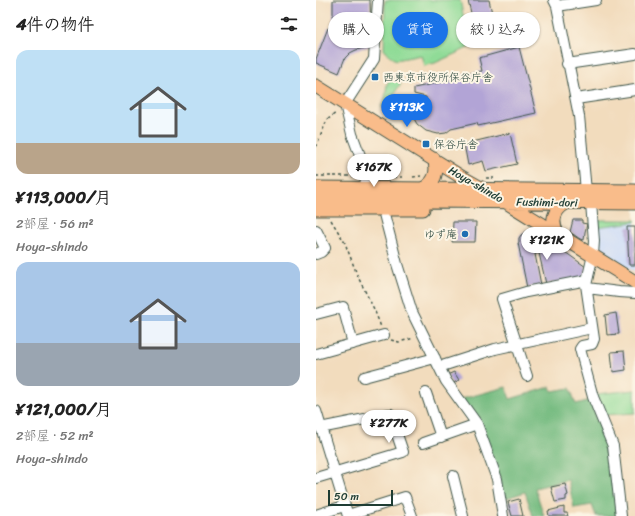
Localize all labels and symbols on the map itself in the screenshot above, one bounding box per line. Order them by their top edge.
place label: 西東京市役所保谷庁舎 [383,68,493,87]
marker: 西東京市役所保谷庁舎 [370,72,380,82]
pin: ¥113K [379,94,435,128]
place label: 保谷庁舎 [434,135,478,154]
marker: 保谷庁舎 [421,139,431,149]
pin: ¥167K [346,154,402,188]
street label: Hoya-shindo [445,161,507,208]
street label: Fushimi-dori [516,192,579,213]
place label: ゆず庵 [424,225,457,244]
pin: ¥121K [519,227,575,261]
marker: ゆず庵 [460,229,470,239]
pin: ¥277K [361,410,417,444]
scale bar [328,488,393,507]

